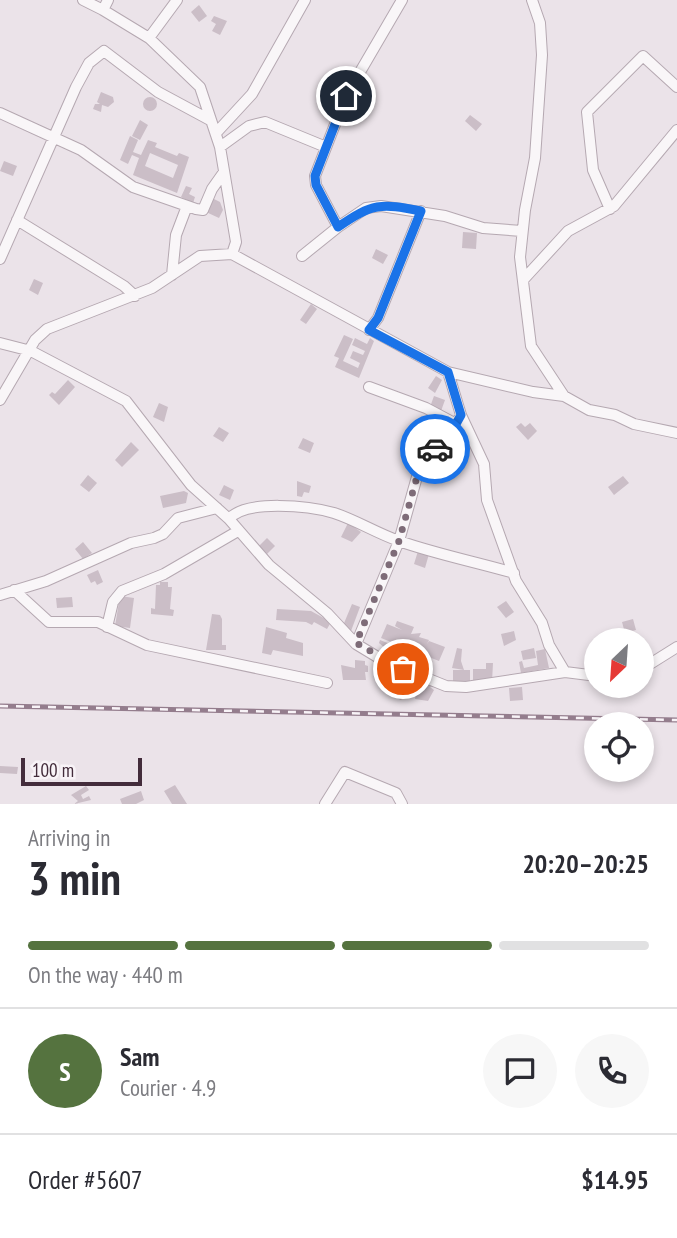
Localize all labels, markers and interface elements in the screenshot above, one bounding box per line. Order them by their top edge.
pin [316,66,376,126]
icon: home [327,77,365,115]
courier [400,414,470,484]
icon: car [416,430,454,468]
north arrow [584,628,654,698]
map controls [584,628,654,782]
pin [373,639,433,699]
icon: bag [384,650,422,688]
button: locate [584,712,654,782]
scale bar [21,755,142,787]
text: 100 m [32,758,74,782]
text: Arriving in [28,823,110,852]
text: 20:20–20:25 [522,847,649,880]
text: 3 min [28,848,121,908]
text: On the way · 440 m [28,960,183,989]
button: chat [483,1034,557,1108]
button: phone [575,1034,649,1108]
text: Sam [120,1040,159,1073]
text: S [59,1055,71,1088]
text: Courier · 4.9 [120,1073,216,1102]
text: Order #5607 [28,1163,143,1196]
text: $14.95 [581,1163,649,1196]

